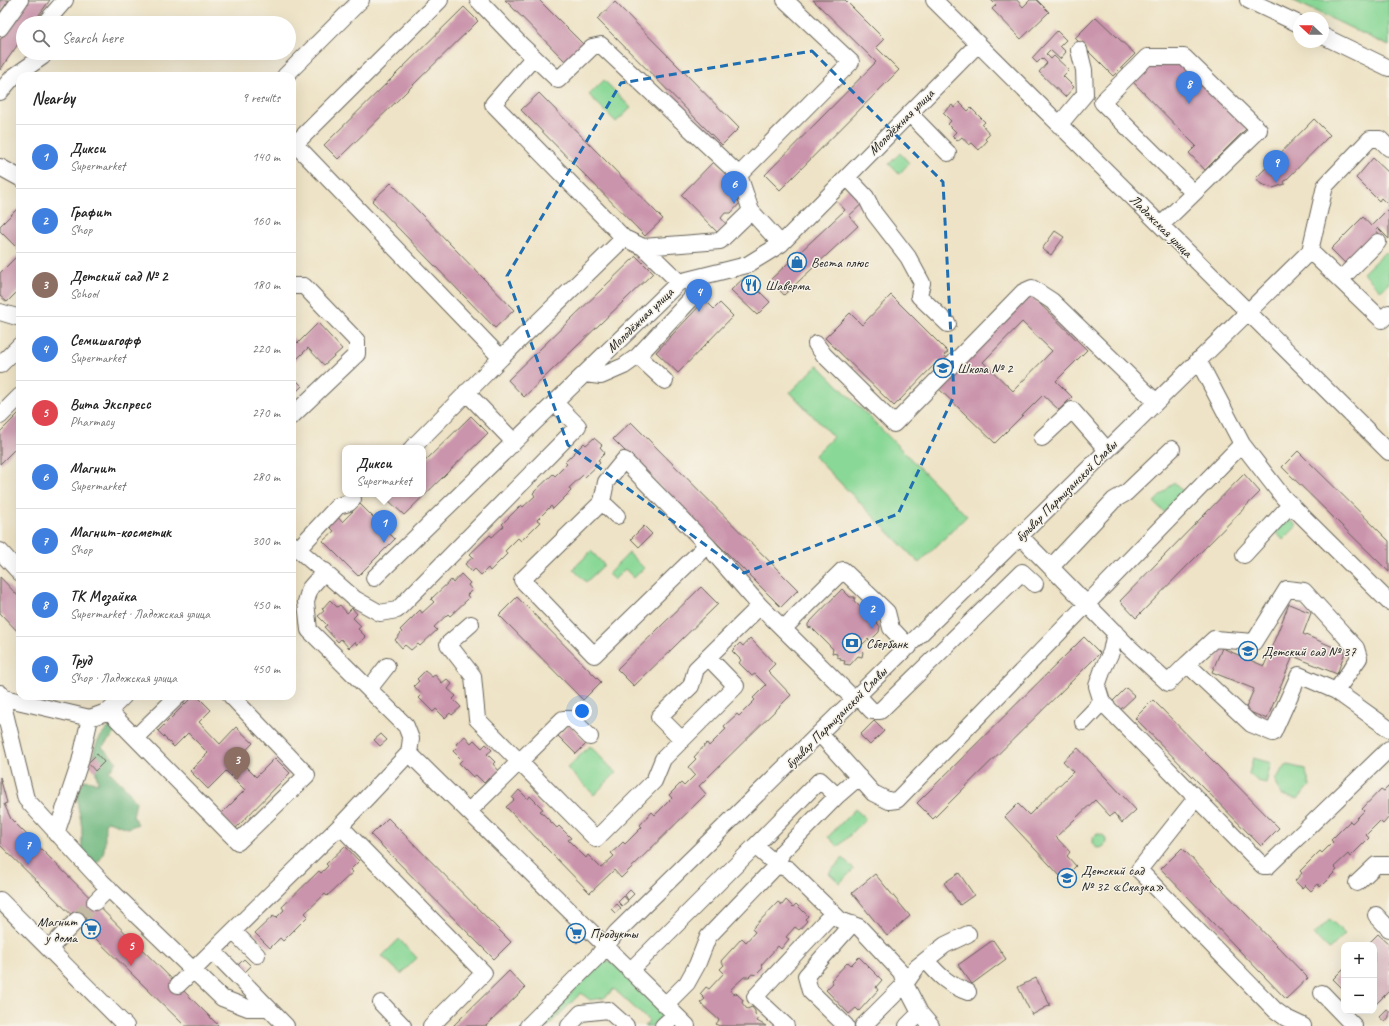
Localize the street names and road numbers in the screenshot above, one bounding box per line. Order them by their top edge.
street label: Молодёжная улица [864,84,939,159]
street label: Ладожская улица [1126,191,1197,262]
street label: Молодёжная улица [603,283,678,356]
street label: бульвар Партизанской Славы [1012,436,1121,545]
street label: бульвар Партизанской Славы [782,663,891,772]

